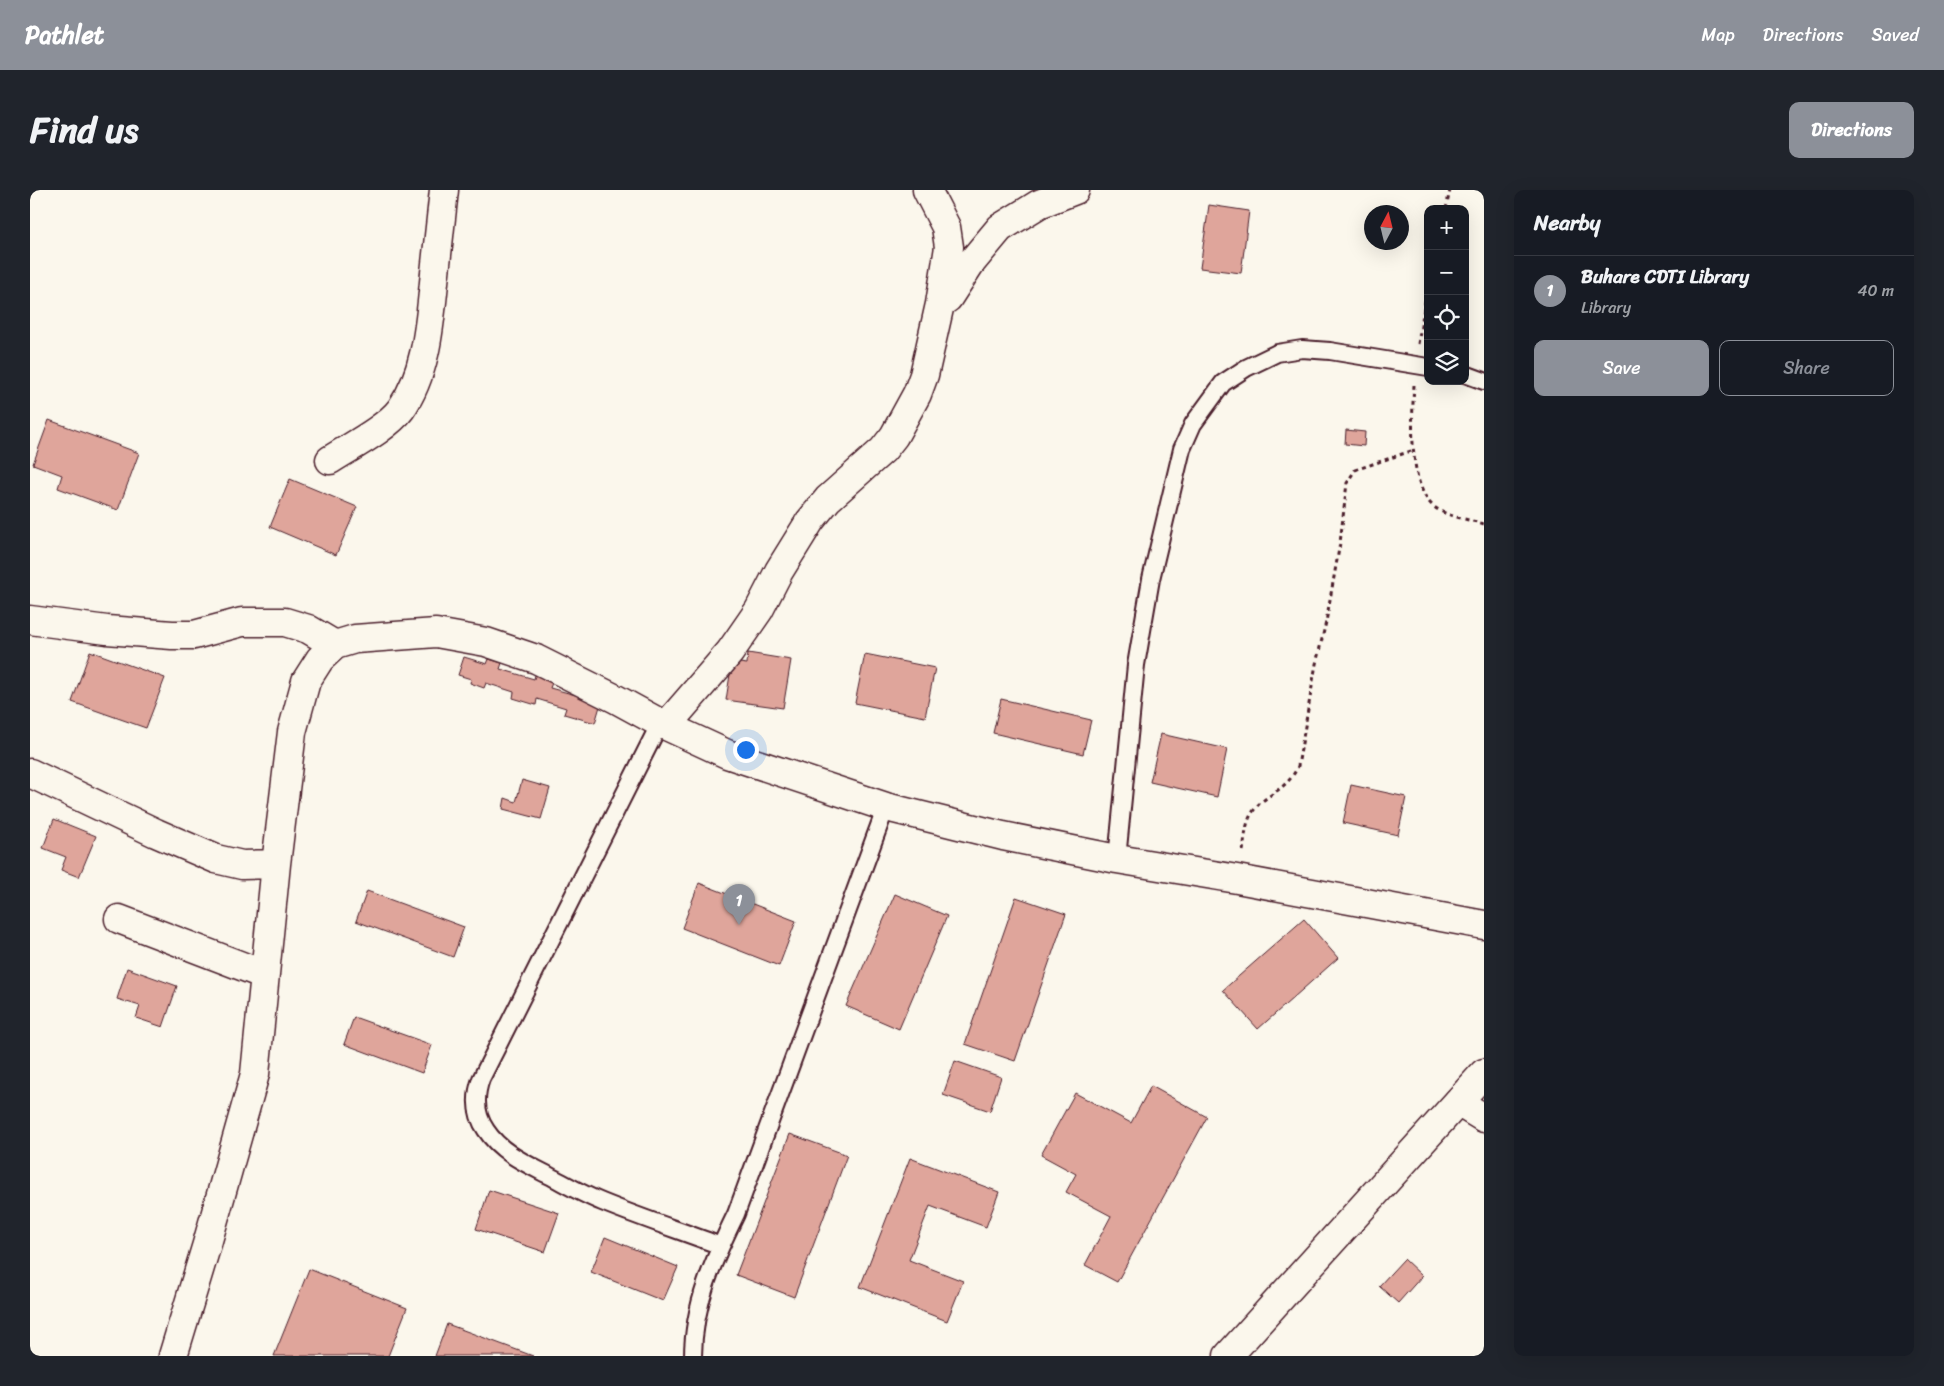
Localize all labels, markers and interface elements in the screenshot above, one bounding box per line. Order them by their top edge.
text: Pathlet [25,14,104,56]
text: Map [1702,19,1735,51]
text: Directions [1763,19,1844,51]
text: Saved [1872,19,1919,51]
text: Find us [30,99,138,161]
button: Directions [1789,102,1914,158]
text: Nearby [1534,204,1600,242]
north arrow [1364,205,1409,250]
map controls [1424,205,1469,385]
button: + [1424,205,1469,250]
button: − [1424,250,1469,295]
text: Buhare CDTI Library [1581,260,1749,293]
text: 1 [1547,276,1553,305]
text: 40 m [1857,276,1894,305]
text: Library [1581,293,1631,322]
button: locate [1424,295,1469,340]
button: layers [1424,340,1469,385]
button: Save [1534,340,1709,396]
button: Share [1719,340,1894,396]
your location [733,737,759,763]
pin: 1 [723,884,755,925]

